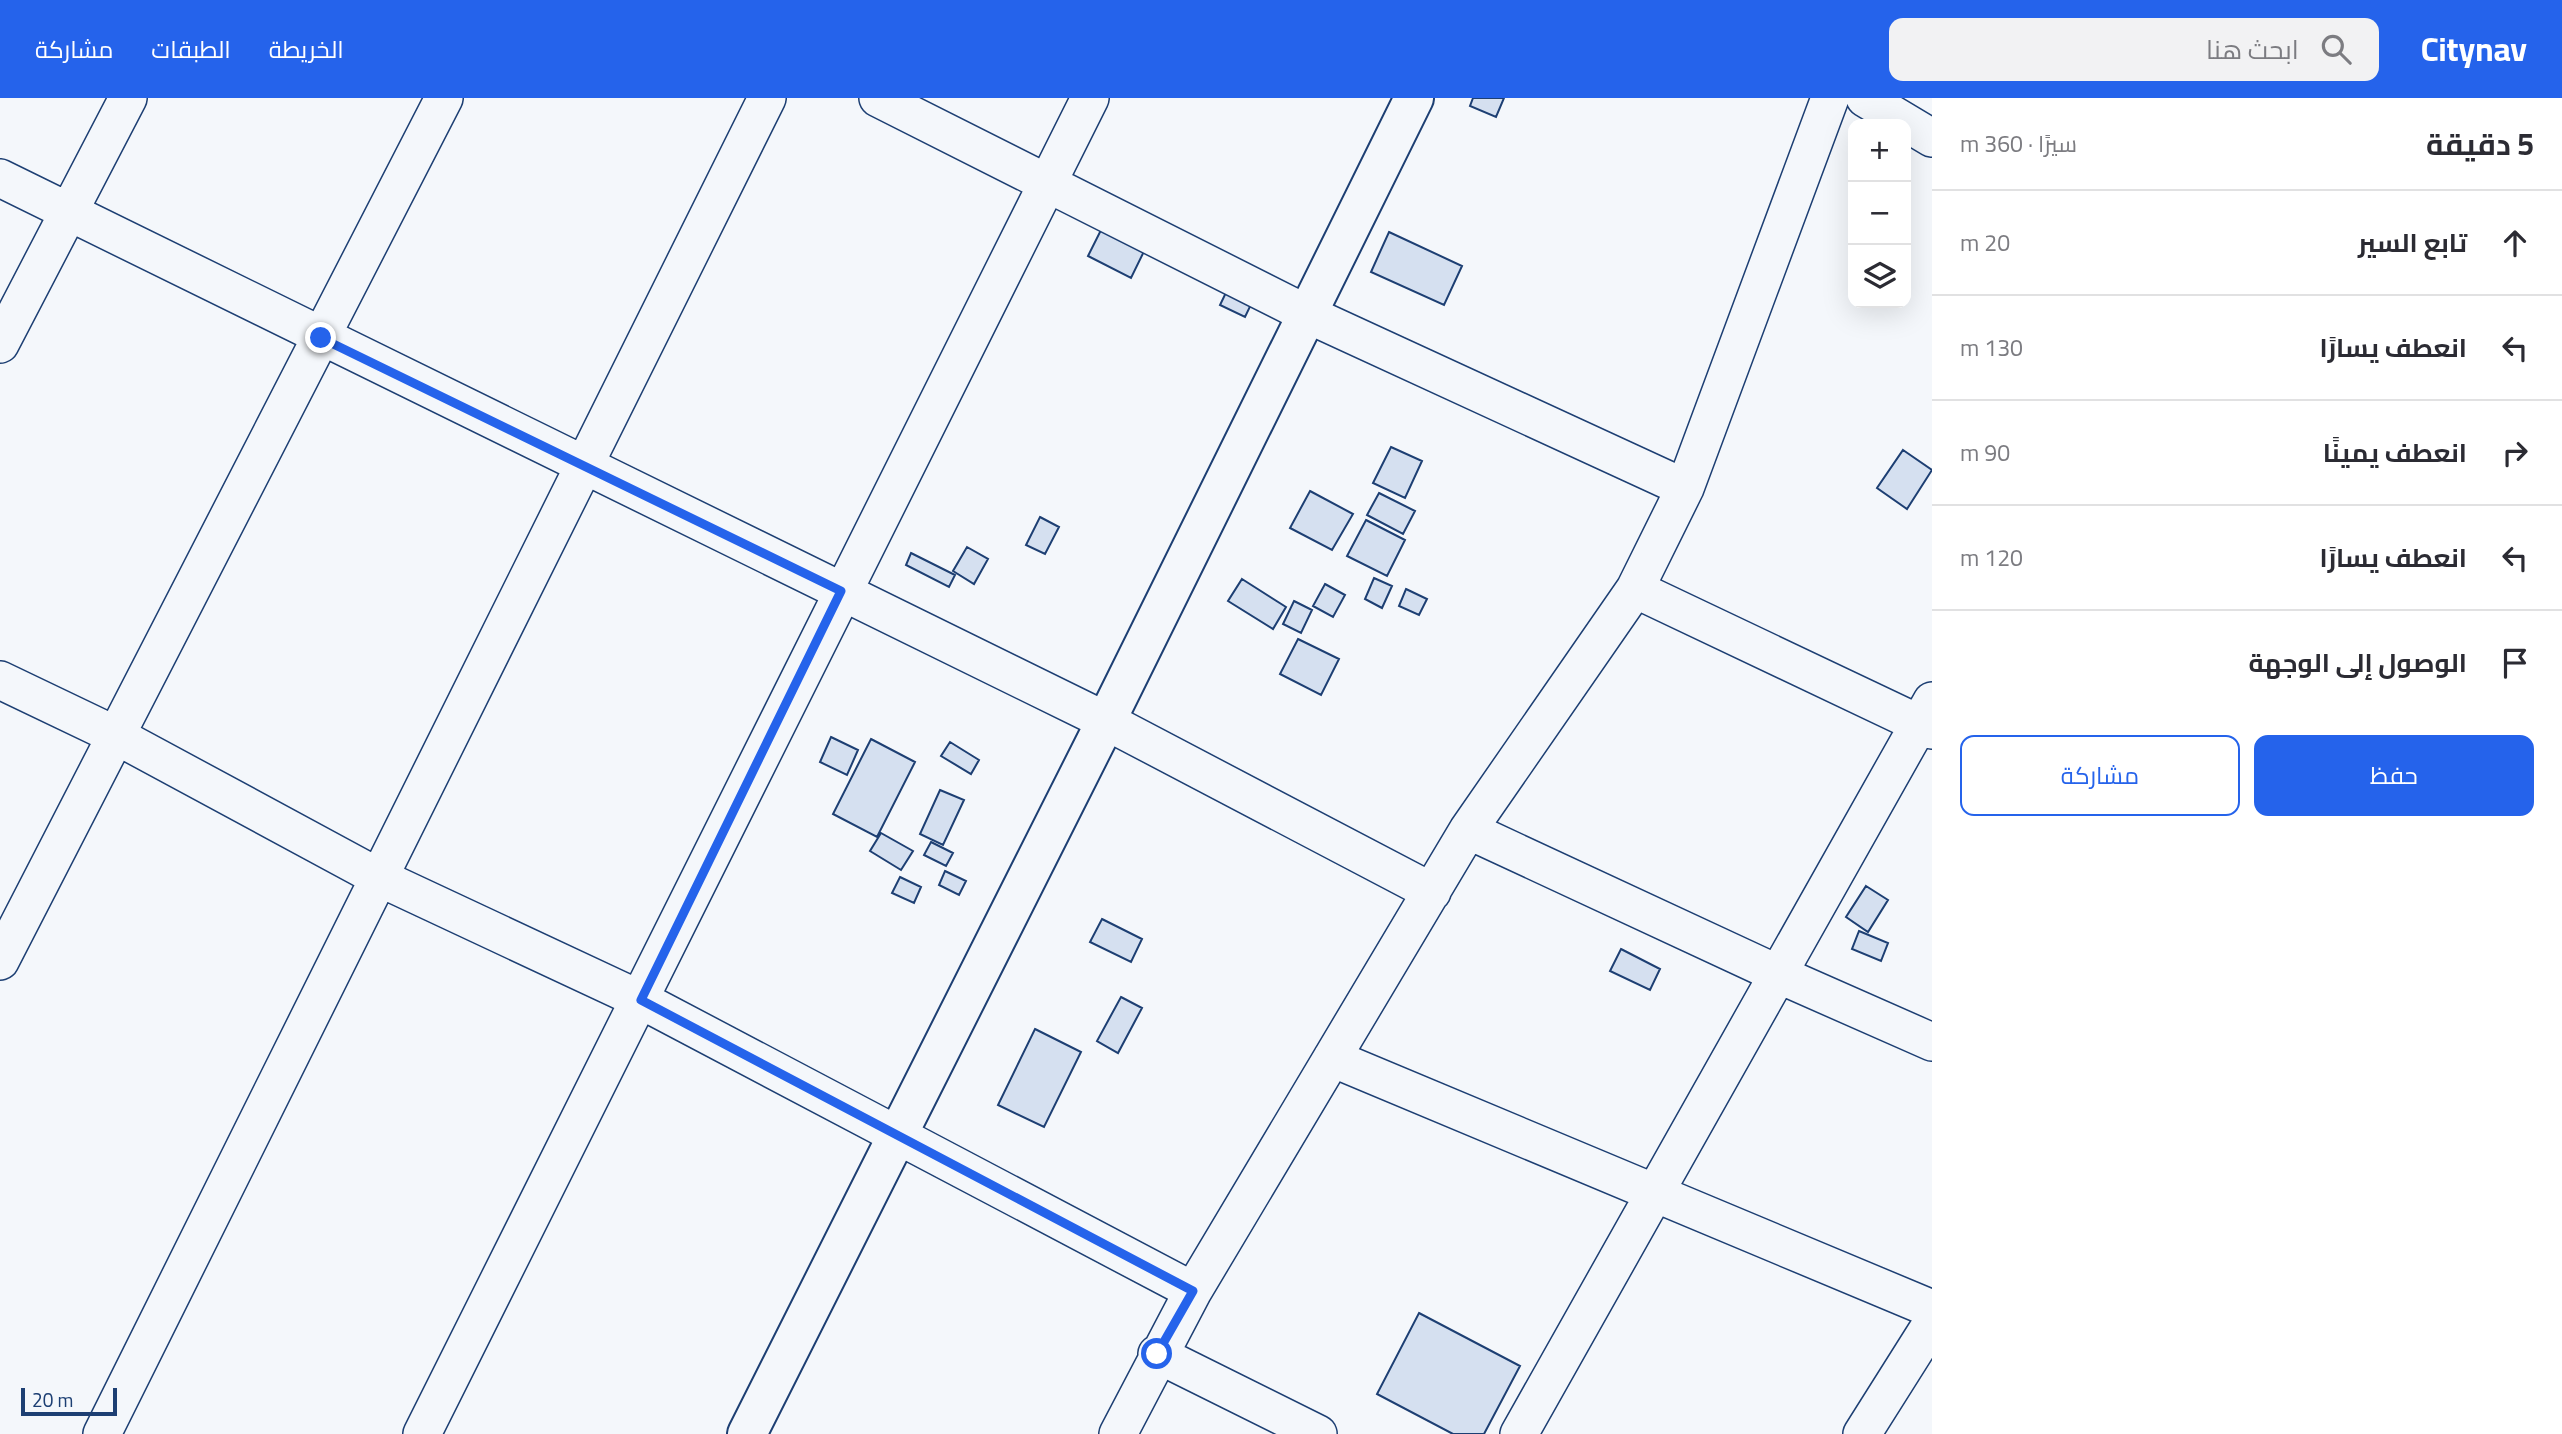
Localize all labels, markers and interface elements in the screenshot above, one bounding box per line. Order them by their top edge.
search box [1889,18,2379,81]
text: Citynav [2421,18,2527,80]
text: ابحث هنا [2206,25,2299,74]
text: مشاركة [35,27,113,72]
text: الطبقات [151,27,231,72]
text: الخريطة [269,27,344,72]
icon: search [2317,30,2355,68]
text: 5 دقيقة [2426,116,2534,172]
map controls [1848,119,1911,308]
button: + [1848,119,1911,182]
text: سيرًا · 360 m [1960,122,2077,165]
button: − [1848,182,1911,245]
text: تابع السير [2358,218,2467,267]
text: 20 m [1960,221,2010,264]
icon: ahead [2496,224,2534,262]
button: layers [1848,245,1911,308]
route end [305,322,336,353]
text: انعطف يسارًا [2320,323,2467,372]
text: 130 m [1960,326,2023,369]
icon: left [2496,329,2534,367]
text: انعطف يمينًا [2323,428,2467,477]
text: 90 m [1960,431,2010,474]
icon: right [2496,434,2534,472]
text: انعطف يسارًا [2320,533,2467,582]
text: 120 m [1960,536,2023,579]
icon: left [2496,539,2534,577]
text: الوصول إلى الوجهة [2249,638,2467,687]
icon: arrive [2496,644,2534,682]
button: مشاركة [1960,735,2240,816]
button: حفظ [2254,735,2534,816]
route start [1141,1338,1172,1369]
text: 20 m [32,1382,73,1418]
scale bar [21,1385,117,1417]

